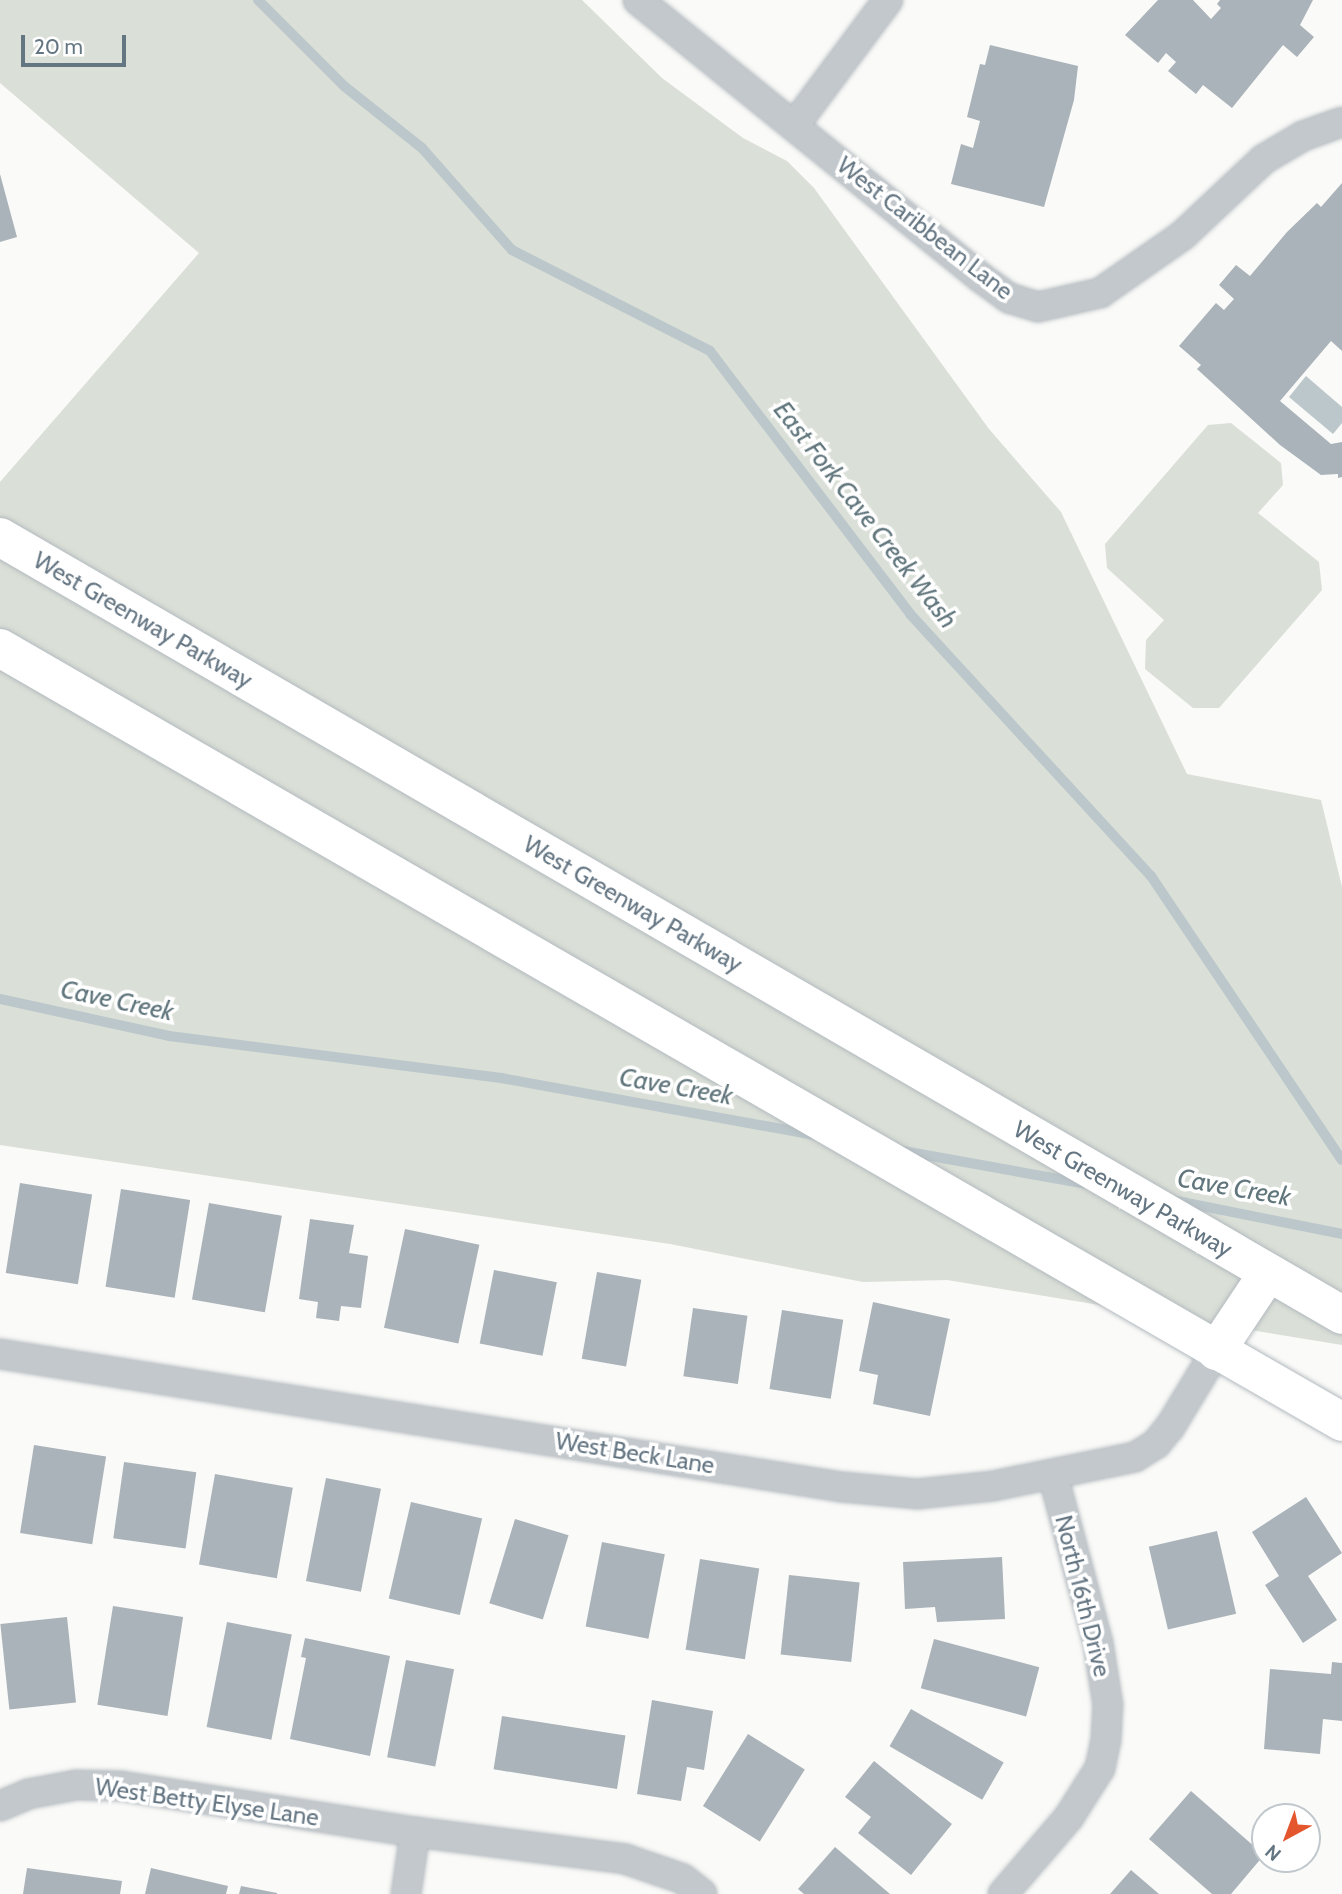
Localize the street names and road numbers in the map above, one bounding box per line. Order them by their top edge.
street label: West Caribbean Lane [831,150,1019,306]
street label: West Greenway Parkway [28,546,258,694]
street label: West Greenway Parkway [518,830,748,978]
street label: West Greenway Parkway [1008,1115,1238,1263]
street label: West Beck Lane [554,1426,716,1480]
street label: North 16th Drive [1049,1512,1117,1680]
street label: West Betty Elyse Lane [93,1772,321,1832]

